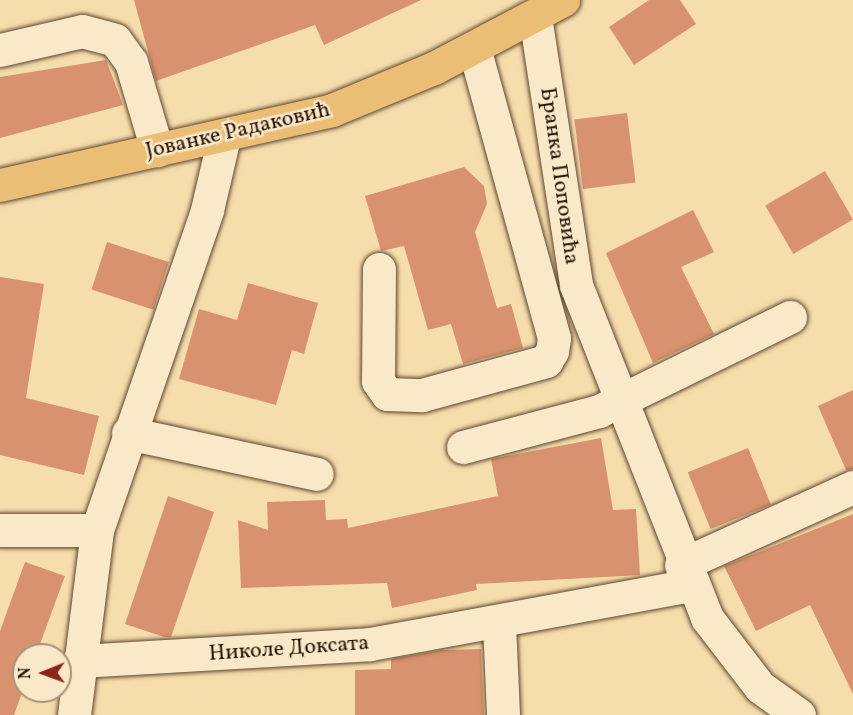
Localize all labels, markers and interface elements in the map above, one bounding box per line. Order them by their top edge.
street label: Бранка Поповића [533,86,585,266]
street label: Јованке Радаковић [143,97,333,165]
street label: Николе Доксата [208,630,370,668]
north arrow [12,643,72,703]
text: N [15,667,37,679]

